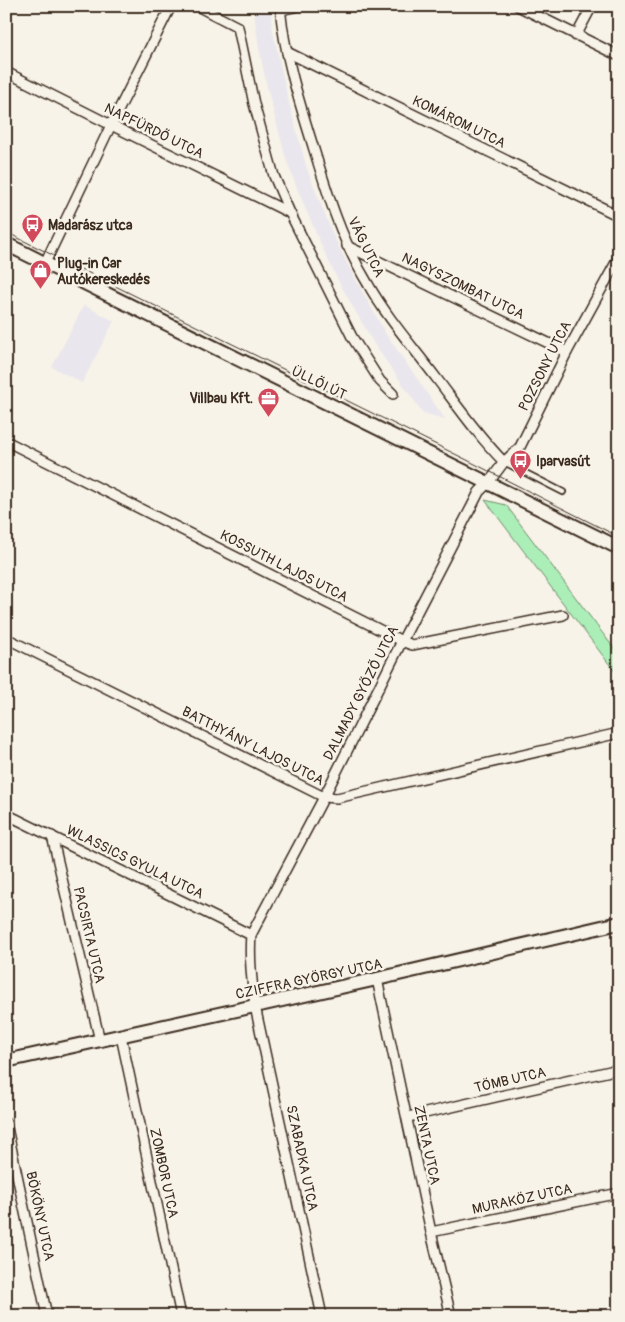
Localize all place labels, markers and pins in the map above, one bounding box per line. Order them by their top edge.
bus stop icon: Madarász utca [20,213,44,244]
place label: Madarász utca [48,217,133,234]
place label: Plug-in Car Autókereskedés [57,255,151,288]
shop icon: Plug-in Car Autókereskedés [29,259,53,290]
office icon: Villbau Kft. [257,386,281,417]
place label: Villbau Kft. [189,390,253,407]
bus stop icon: Iparvasút [508,449,532,480]
place label: Iparvasút [536,453,590,470]

